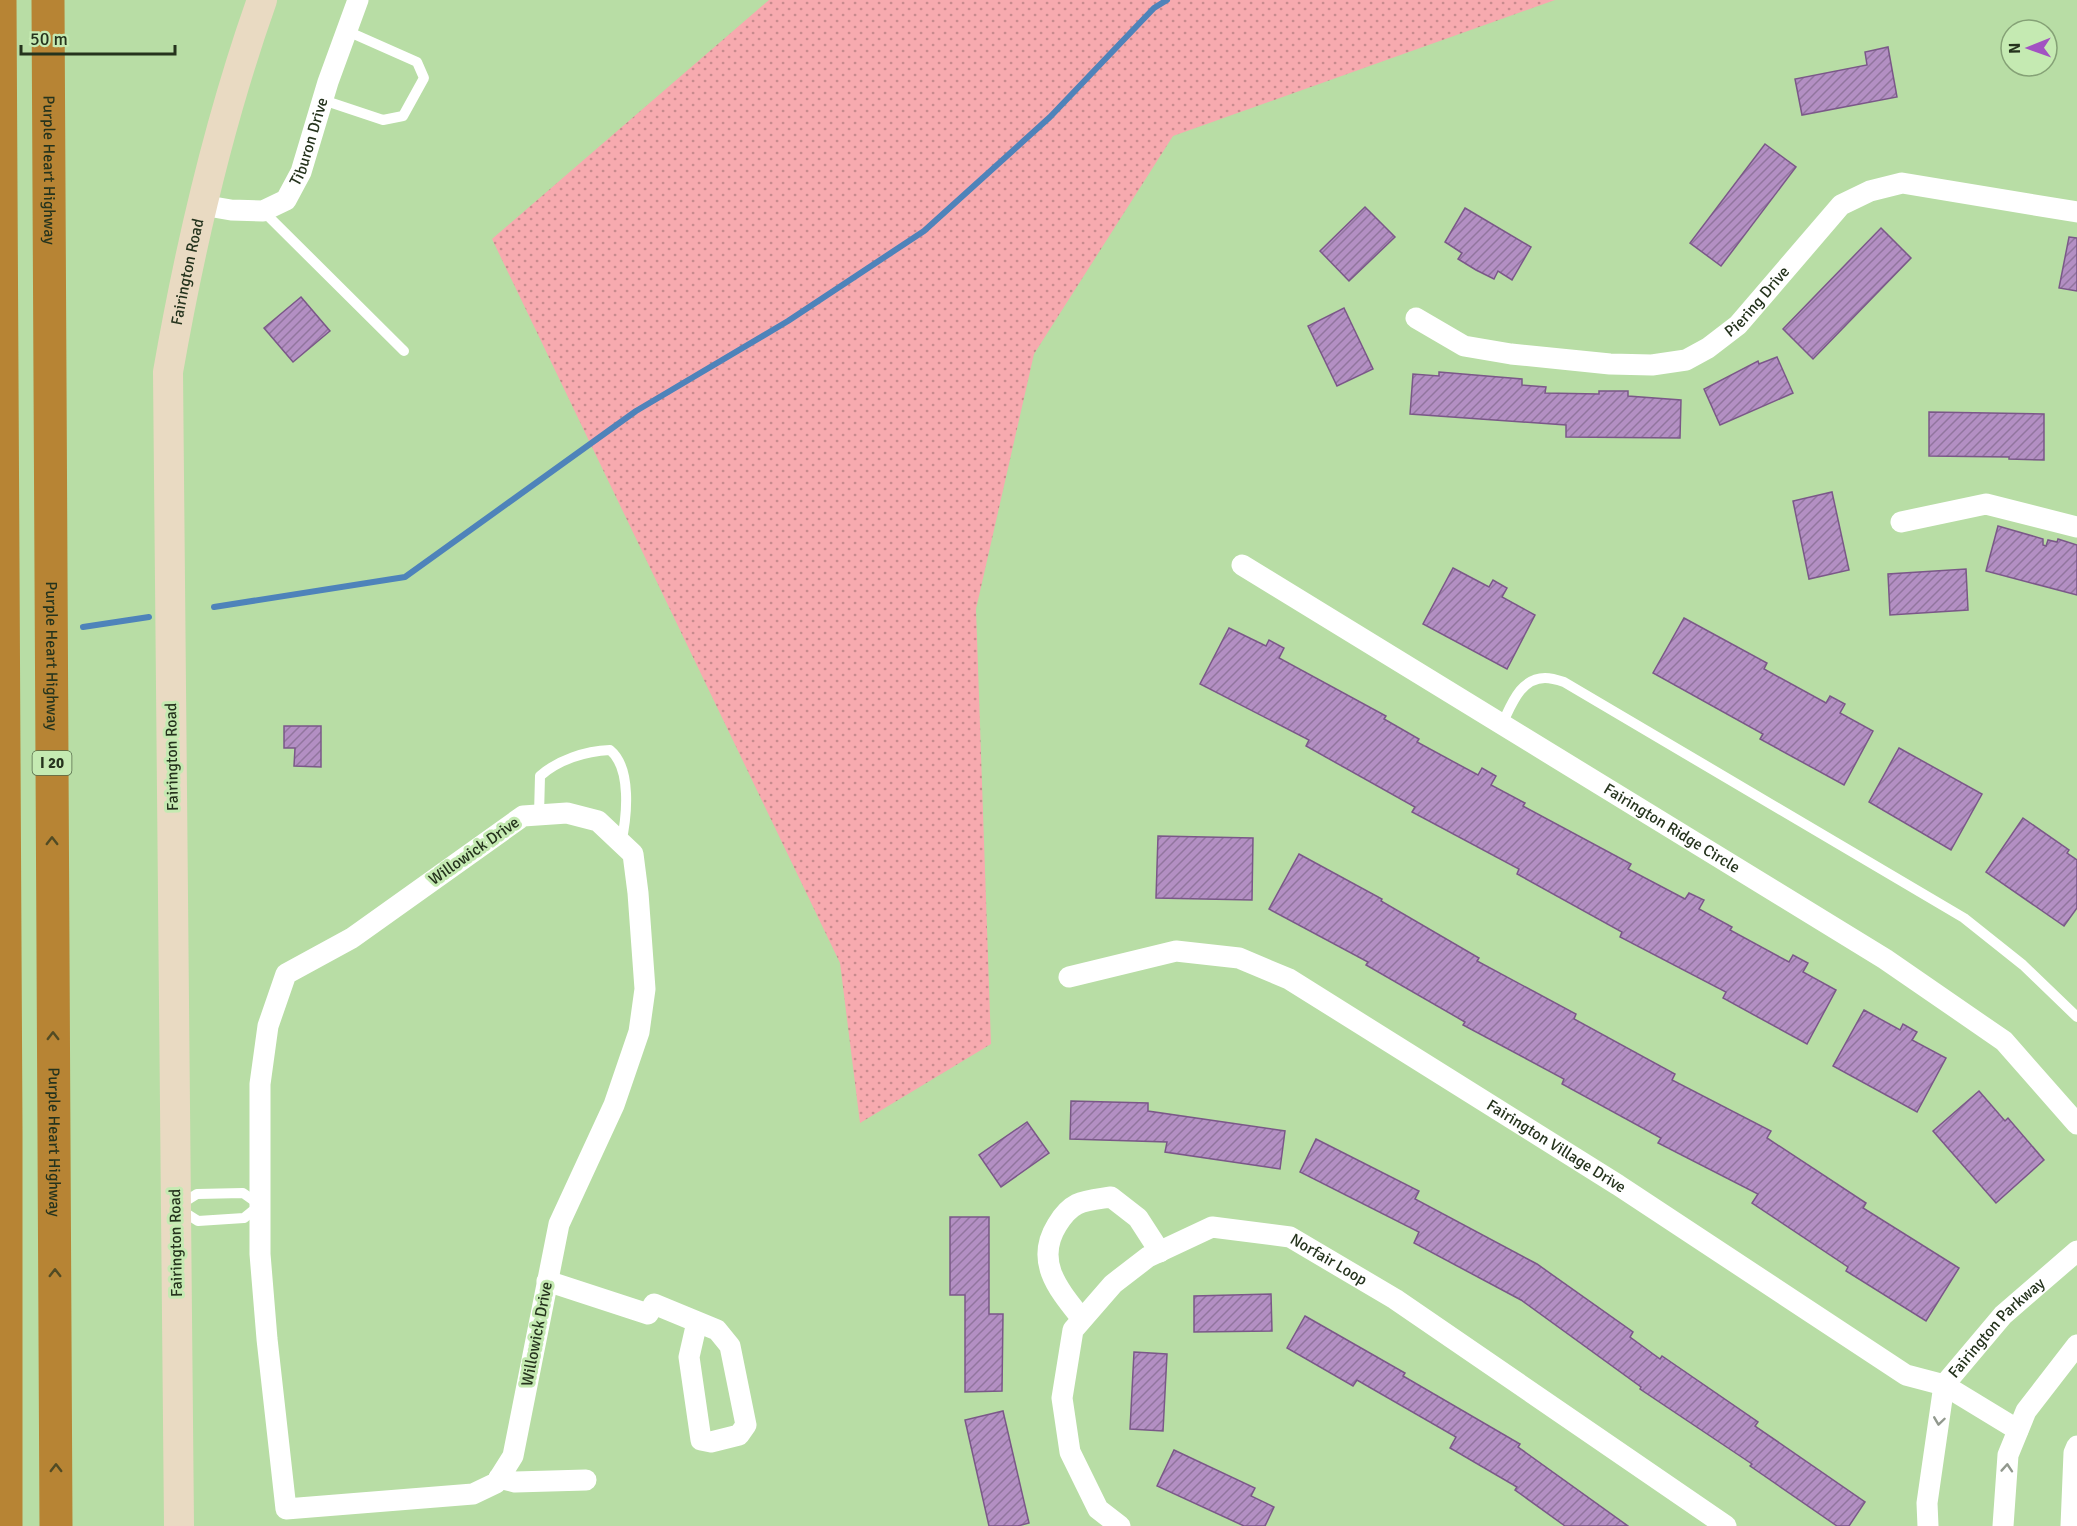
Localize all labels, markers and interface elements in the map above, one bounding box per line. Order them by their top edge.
scale bar [21,18,176,56]
north arrow [1999,18,2059,78]
text: 50 m [30,28,68,50]
text: N [2005,43,2025,54]
street label: Purple Heart Highway [38,95,59,245]
street label: Tiburon Drive [285,95,333,189]
street label: Fairington Road [167,217,209,327]
street label: Piering Drive [1721,262,1794,342]
street label: Purple Heart Highway [41,581,62,731]
street label: Fairington Road [161,703,183,811]
road number: I 20 [32,751,72,775]
street label: Fairington Ridge Circle [1600,779,1744,878]
street label: Willowick Drive [425,812,523,890]
one-way arrow [46,836,58,845]
one-way arrow [47,1031,60,1040]
street label: Purple Heart Highway [44,1067,64,1217]
street label: Fairington Village Drive [1483,1095,1630,1197]
street label: Fairington Road [165,1189,187,1297]
street label: Norfair Loop [1286,1229,1371,1290]
one-way arrow [49,1268,61,1277]
street label: Fairington Parkway [1944,1273,2049,1382]
street label: Willowick Drive [517,1280,557,1388]
one-way arrow [1933,1417,1945,1426]
one-way arrow [50,1463,62,1472]
one-way arrow [2000,1463,2013,1472]

